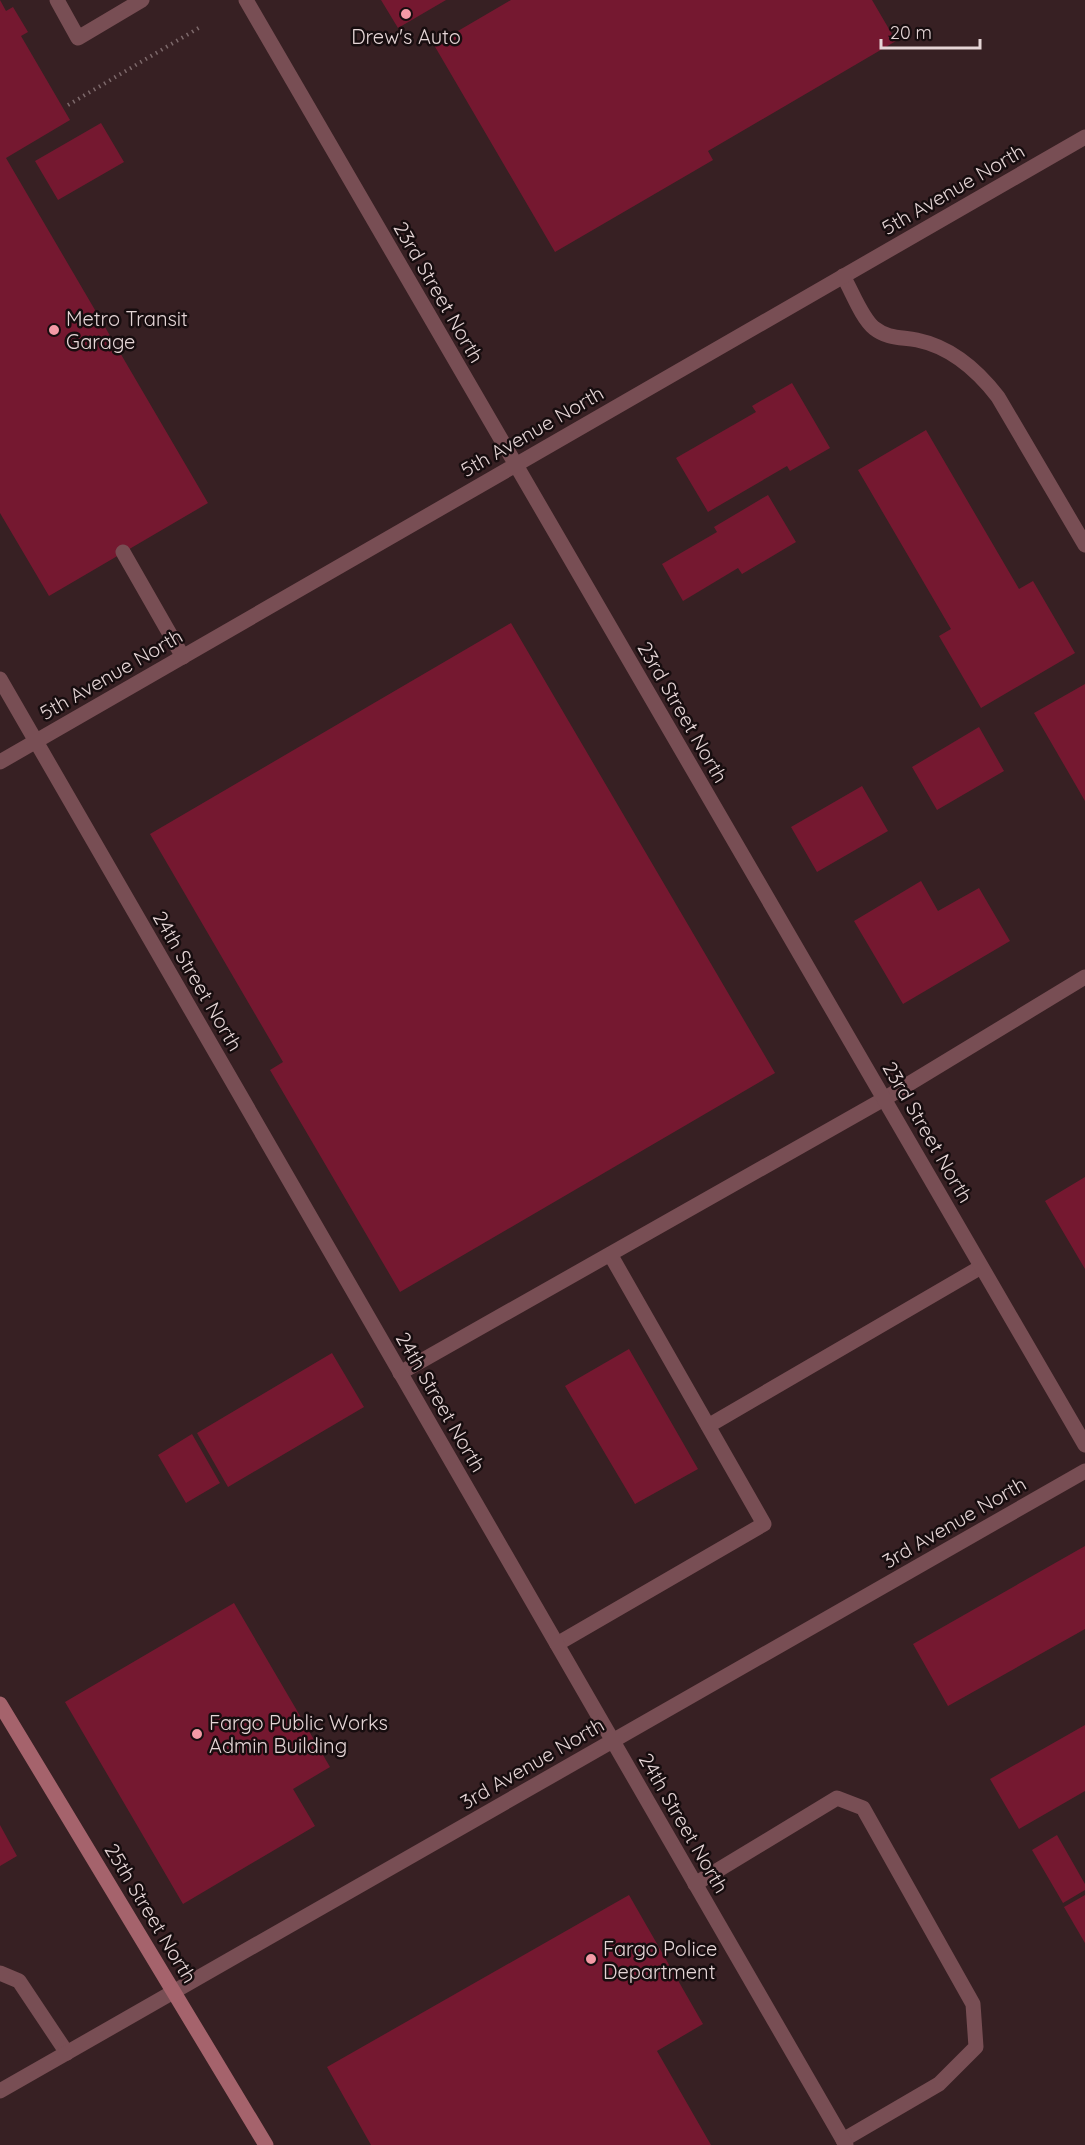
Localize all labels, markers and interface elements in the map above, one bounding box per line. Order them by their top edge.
marker: Drew's Auto [399,7,413,21]
scale bar [881,12,980,50]
text: 20 m [890,21,932,44]
place label: Drew's Auto [351,24,461,49]
street label: 5th Avenue North [877,138,1029,240]
street label: 23rd Street North [388,217,490,367]
place label: Metro Transit Garage [66,306,188,354]
marker: Metro Transit Garage [47,323,61,337]
street label: 5th Avenue North [456,380,608,482]
street label: 5th Avenue North [35,623,187,725]
street label: 23rd Street North [632,637,734,787]
street label: 24th Street North [148,907,248,1055]
street label: 23rd Street North [877,1057,979,1207]
street label: 24th Street North [391,1328,491,1476]
street label: 3rd Avenue North [878,1471,1030,1573]
place label: Fargo Public Works Admin Building [209,1710,388,1758]
street label: 3rd Avenue North [456,1712,608,1814]
marker: Fargo Public Works Admin Building [190,1727,204,1741]
street label: 24th Street North [634,1749,734,1897]
street label: 25th Street North [100,1839,202,1987]
place label: Fargo Police Department [603,1936,717,1984]
marker: Fargo Police Department [584,1952,598,1966]

